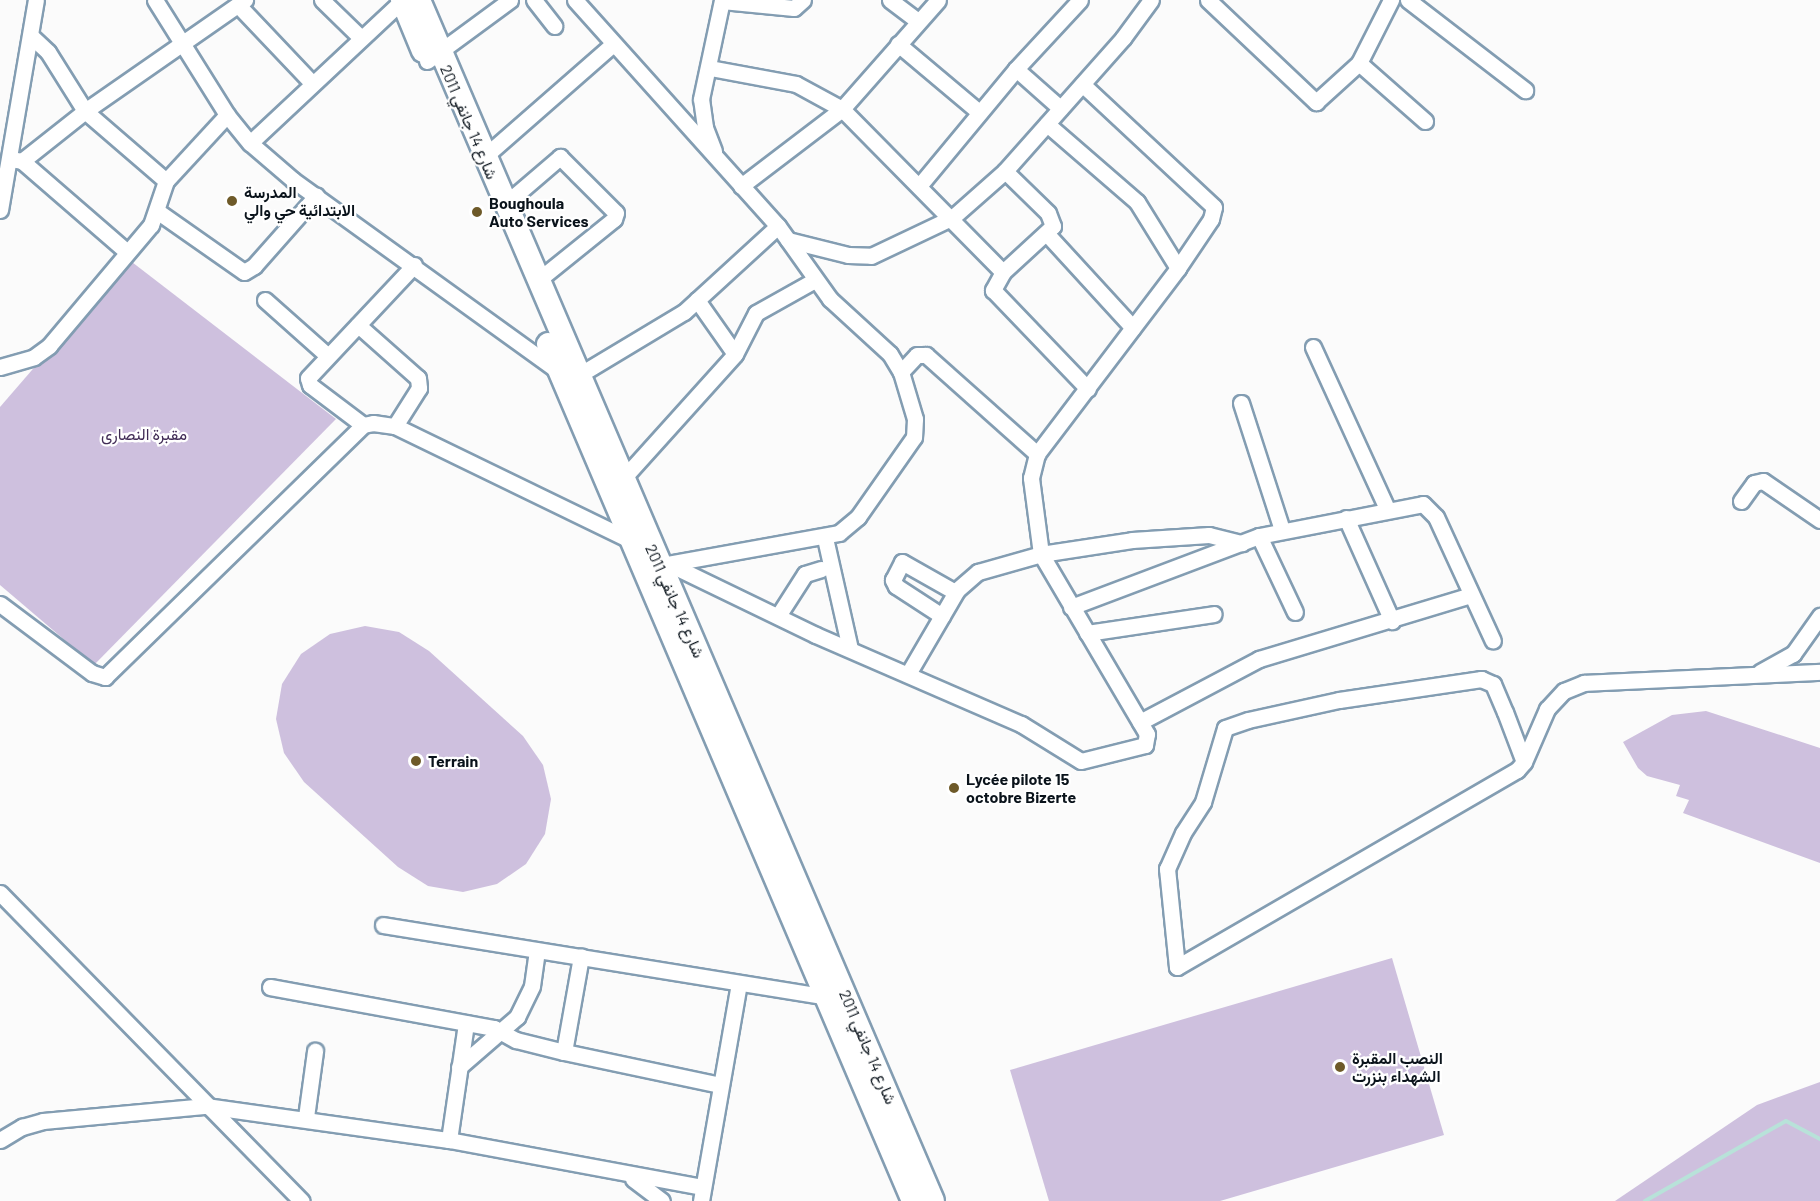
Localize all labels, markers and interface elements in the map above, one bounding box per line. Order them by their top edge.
street label: شارع 14 جانفي 2011 [436,62,502,182]
place label: المدرسة الابتدائية حي والي [244,182,355,220]
place label: Boughoula Auto Services [489,193,589,231]
marker: المدرسة الابتدائية حي والي [225,194,239,208]
marker: Boughoula Auto Services [470,205,484,219]
park label: مقبرة النصارى [101,424,187,444]
street label: شارع 14 جانفي 2011 [641,541,709,661]
place label: Terrain [428,751,478,771]
marker: Terrain [409,754,423,768]
place label: Lycée pilote 15 octobre Bizerte [966,769,1076,807]
marker: Lycée pilote 15 octobre Bizerte [947,781,961,795]
street label: شارع 14 جانفي 2011 [835,987,901,1107]
place label: النصب المقبرة الشهداء بنزرت [1352,1048,1443,1086]
marker: النصب المقبرة الشهداء بنزرت [1333,1060,1347,1074]

